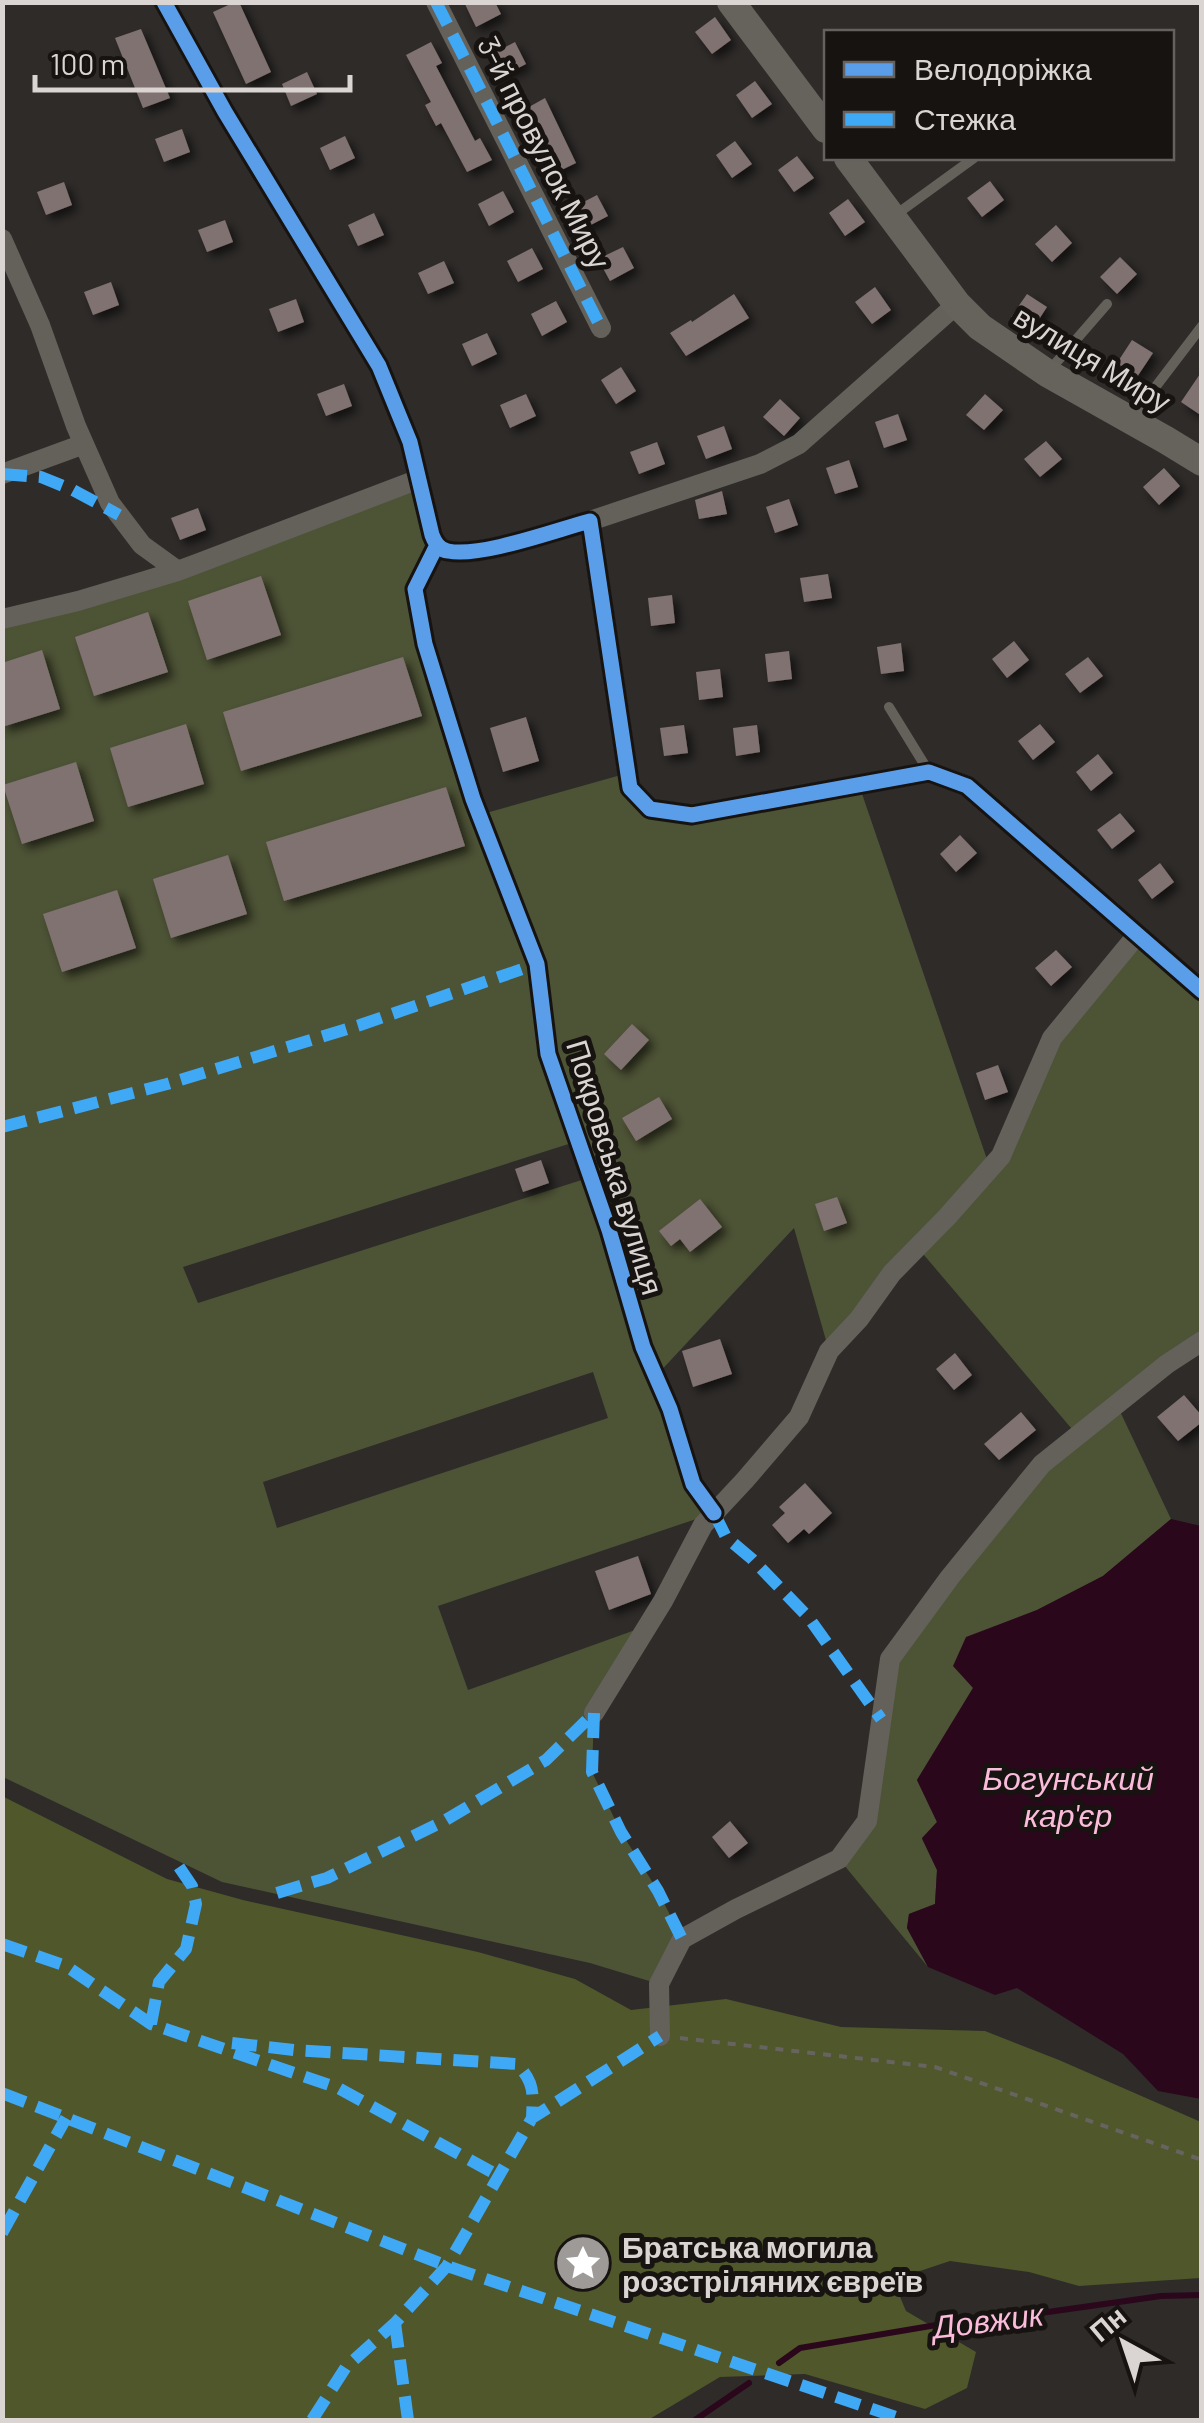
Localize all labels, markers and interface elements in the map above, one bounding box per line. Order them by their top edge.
scale bar [35,30,350,92]
street label: 3-й провулок Миру [471,30,619,274]
legend [824,30,1174,160]
text: 100 m [50,45,125,81]
text: Велодоріжка [914,50,1092,86]
text: Стежка [914,100,1016,136]
street label: вулиця Миру [1008,297,1178,419]
street label: Покровська вулиця [560,1035,672,1299]
water label: Богунський кар'єр [982,1758,1154,1834]
place label: Братська могила розстріляних євреїв [622,2228,923,2298]
place icon: Братська могила розстріляних євреїв [553,2233,613,2293]
water label: Довжик [927,2293,1048,2346]
north arrow [1074,2293,1174,2393]
text: Пн [1082,2298,1132,2348]

